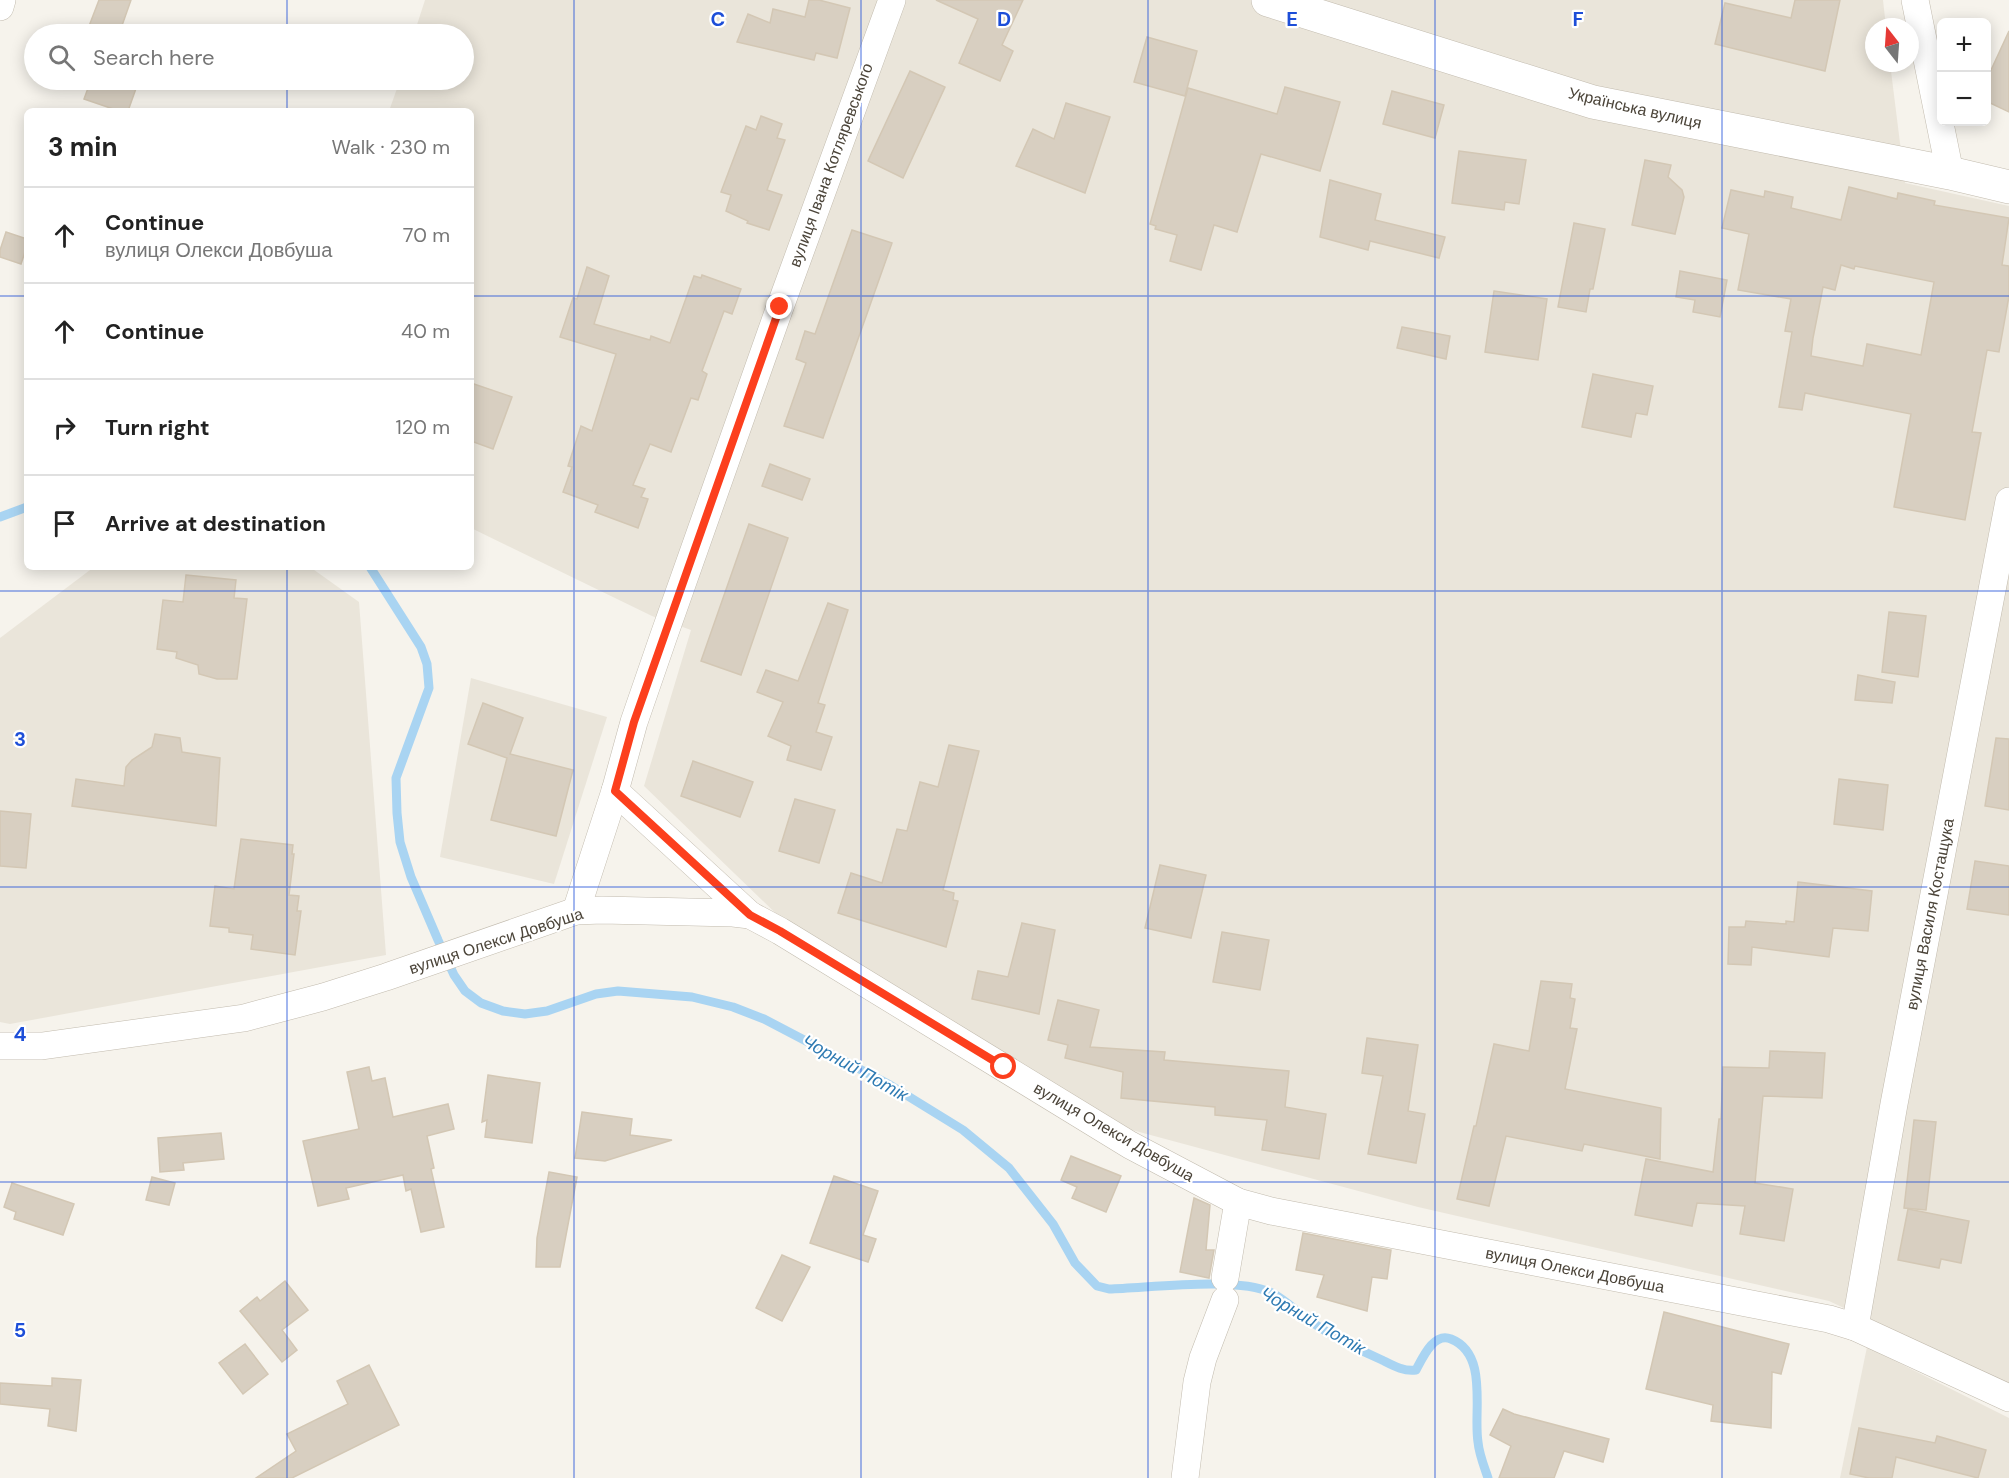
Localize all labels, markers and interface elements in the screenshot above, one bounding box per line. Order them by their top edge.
text: C [711,6,725,32]
text: D [997,6,1011,32]
text: E [1286,6,1298,32]
text: F [1572,6,1584,32]
north arrow [1865,18,1919,72]
map controls [1937,18,1991,126]
button: + [1937,18,1991,72]
search box [24,24,474,90]
icon: search [45,41,78,74]
text: Search here [93,43,214,72]
street label: вулиця Івана Котляревського [784,60,878,270]
button: − [1937,72,1991,126]
street label: Українська вулиця [1566,82,1704,134]
text: 3 min [48,130,117,164]
text: Walk · 230 m [331,134,450,160]
text: Continue [105,208,204,237]
icon: ahead [48,219,81,252]
text: 70 m [403,222,450,248]
text: вулиця Олекси Довбуша [105,237,332,263]
route end [766,293,792,319]
icon: ahead [48,315,81,348]
text: Continue [105,317,204,346]
text: 40 m [401,318,450,344]
icon: right [48,411,81,444]
text: Turn right [105,413,210,442]
text: 120 m [396,414,450,440]
icon: arrive [48,507,81,540]
text: Arrive at destination [105,509,326,538]
text: 3 [14,726,26,752]
street label: вулиця Василя Костащука [1901,816,1959,1012]
street label: вулиця Олекси Довбуша [406,903,586,979]
text: 4 [14,1021,27,1047]
water label: Чорний Потік [798,1029,914,1108]
route start [990,1053,1016,1079]
street label: вулиця Олекси Довбуша [1030,1077,1198,1187]
street label: вулиця Олекси Довбуша [1484,1242,1666,1298]
water label: Чорний Потік [1256,1281,1371,1362]
text: 5 [14,1317,26,1343]

